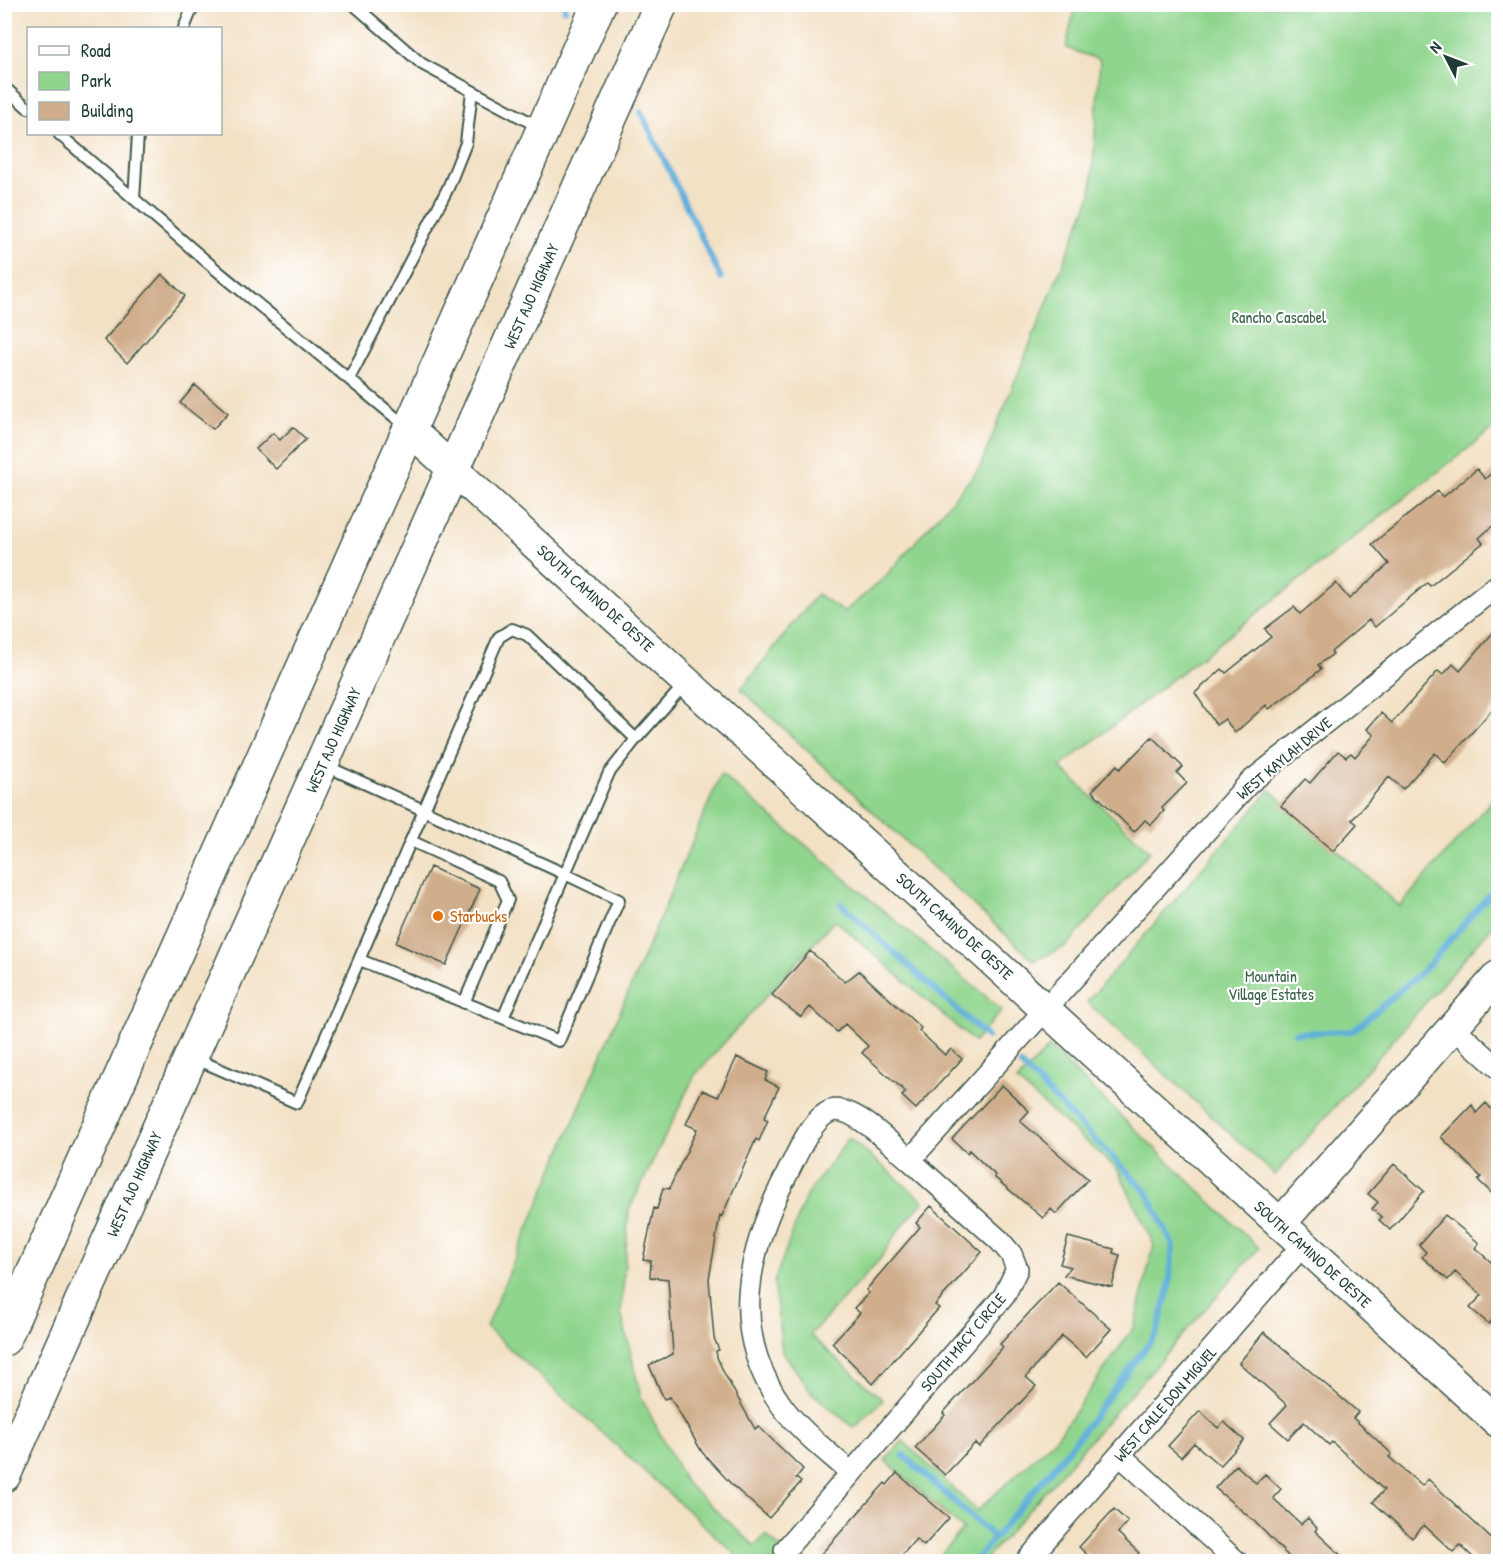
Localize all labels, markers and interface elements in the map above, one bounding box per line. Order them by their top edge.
legend [27,27,222,135]
north arrow [1416,27,1476,87]
text: N [1424,36,1446,57]
text: Road [81,38,111,63]
text: Park [81,68,112,93]
text: Building [81,98,133,123]
street label: WEST AJO HIGHWAY [498,240,564,352]
park label: Rancho Cascabel [1232,306,1327,328]
street label: SOUTH CAMINO DE OESTE [533,539,659,657]
street label: WEST AJO HIGHWAY [300,684,366,796]
street label: WEST KAYLAH DRIVE [1232,712,1336,804]
street label: SOUTH CAMINO DE OESTE [892,867,1018,985]
place label: Starbucks [450,905,507,927]
marker: Starbucks [431,909,445,923]
park label: Mountain Village Estates [1228,965,1314,1005]
street label: WEST AJO HIGHWAY [101,1128,167,1240]
street label: SOUTH CAMINO DE OESTE [1250,1195,1376,1313]
street label: SOUTH MACY CIRCLE [915,1288,1011,1396]
street label: WEST CALLE DON MIGUEL [1109,1342,1221,1466]

